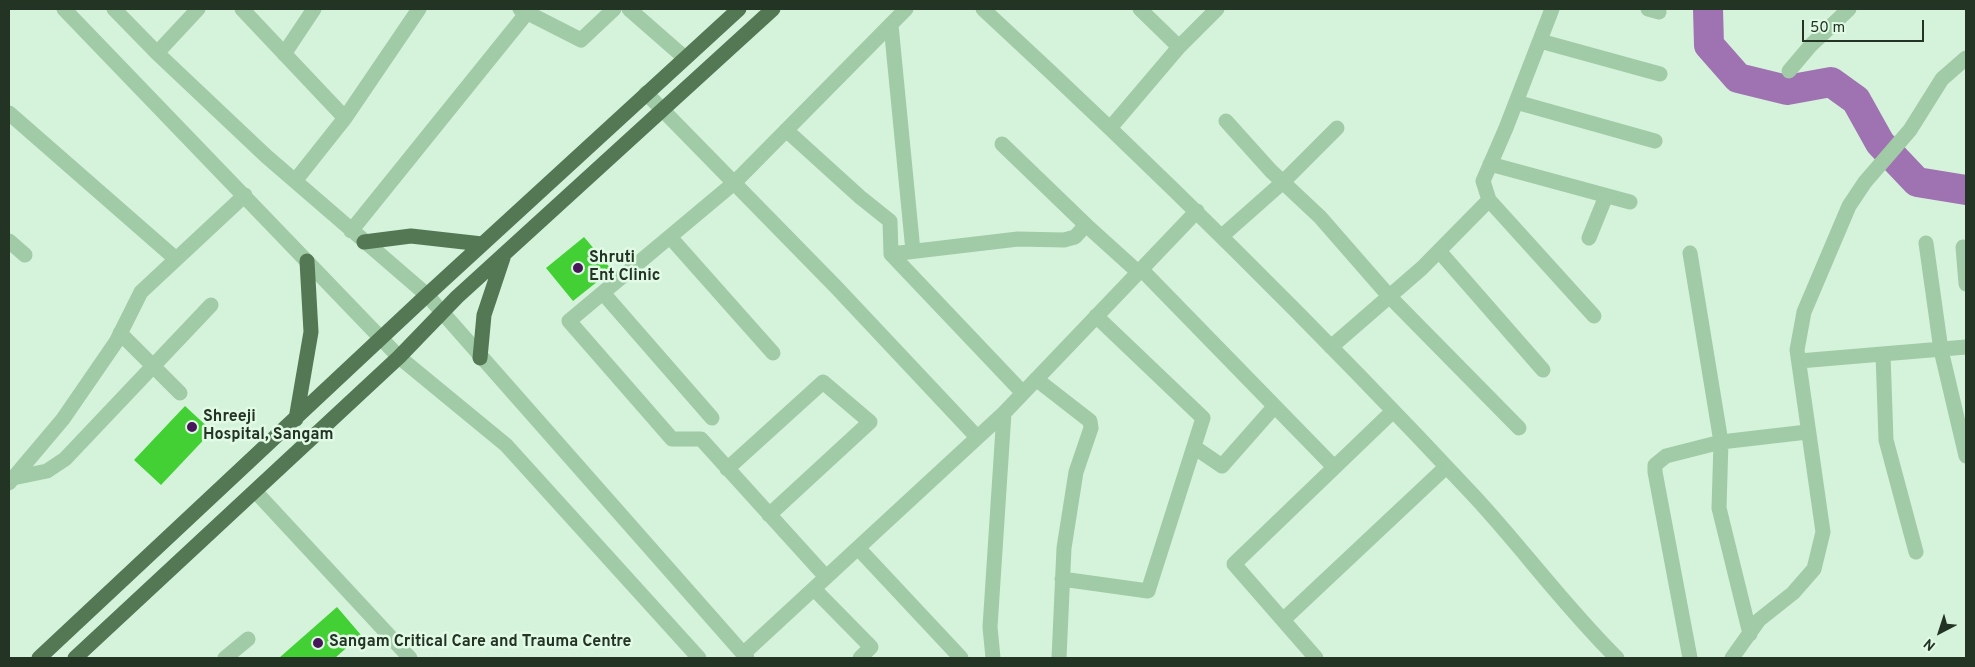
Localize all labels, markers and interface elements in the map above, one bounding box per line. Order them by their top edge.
scale bar [1805,10,1928,42]
text: 50 m [1810,19,1845,38]
place label: Shruti Ent Clinic [589,249,660,287]
marker: Shruti Ent Clinic [571,261,585,275]
place label: Shreeji Hospital, Sangam [203,408,334,446]
marker: Shreeji Hospital, Sangam [185,420,199,434]
north arrow [1915,607,1965,657]
place label: Sangam Critical Care and Trauma Centre [329,633,631,653]
text: N [1921,634,1939,654]
marker: Sangam Critical Care and Trauma Centre [311,636,325,650]

